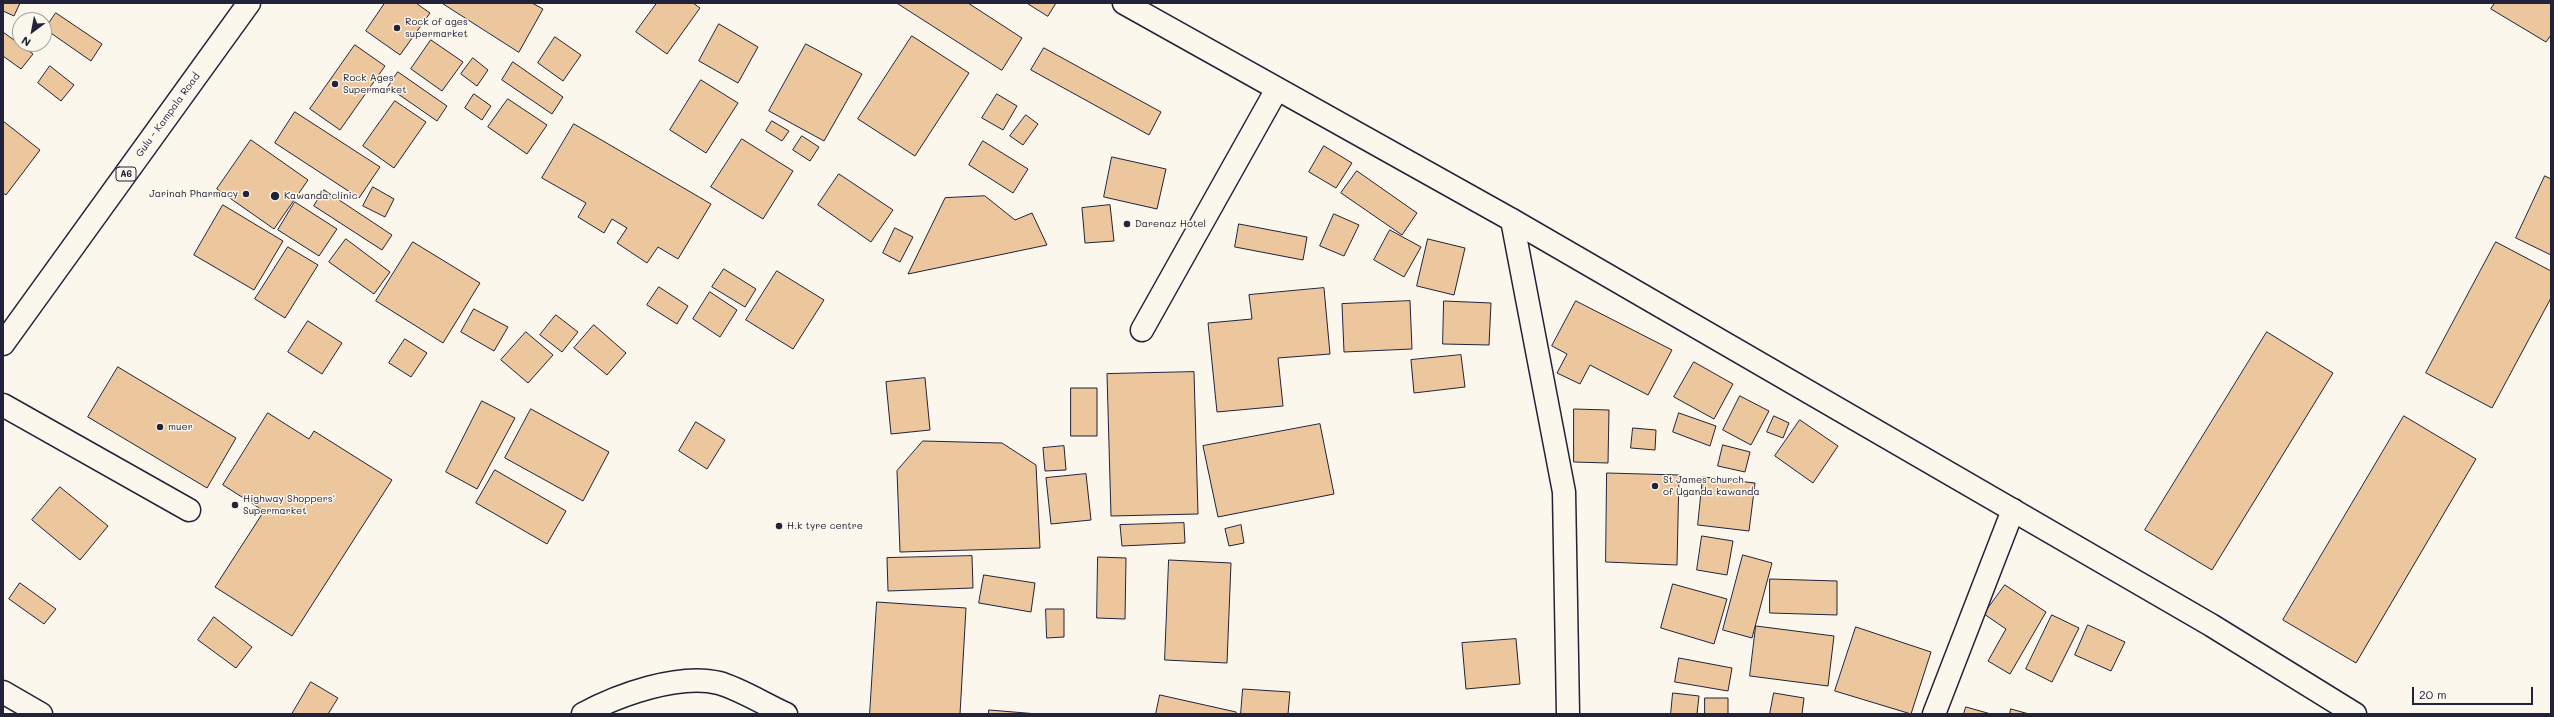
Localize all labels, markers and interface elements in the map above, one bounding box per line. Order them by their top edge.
north arrow [12,12,52,52]
place label: Rock of ages supermarket [405,16,468,40]
marker: Rock of ages supermarket [392,23,402,33]
text: N [18,33,33,50]
street label: Gulu - Kampala Road [133,71,203,159]
place label: Rock Ages Supermarket [343,72,407,96]
marker: Rock Ages Supermarket [330,79,340,89]
road number: A6 [116,167,136,181]
place label: Jarinah Pharmacy [149,188,238,200]
marker: Jarinah Pharmacy [241,189,251,199]
marker: Kawanda clinic [269,190,281,202]
place label: Kawanda clinic [284,190,358,202]
place label: Darenaz Hotel [1135,218,1206,230]
marker: Darenaz Hotel [1122,219,1132,229]
place label: muer [168,421,193,433]
marker: muer [155,422,165,432]
place label: St James church of Uganda kawanda [1663,474,1760,498]
marker: St James church of Uganda kawanda [1650,481,1660,491]
place label: Highway Shoppers' Supermarket [243,493,335,516]
marker: Highway Shoppers' Supermarket [230,500,240,510]
place label: H.k tyre centre [787,520,863,532]
marker: H.k tyre centre [774,521,784,531]
scale bar [2414,679,2535,705]
text: 20 m [2419,686,2447,702]

